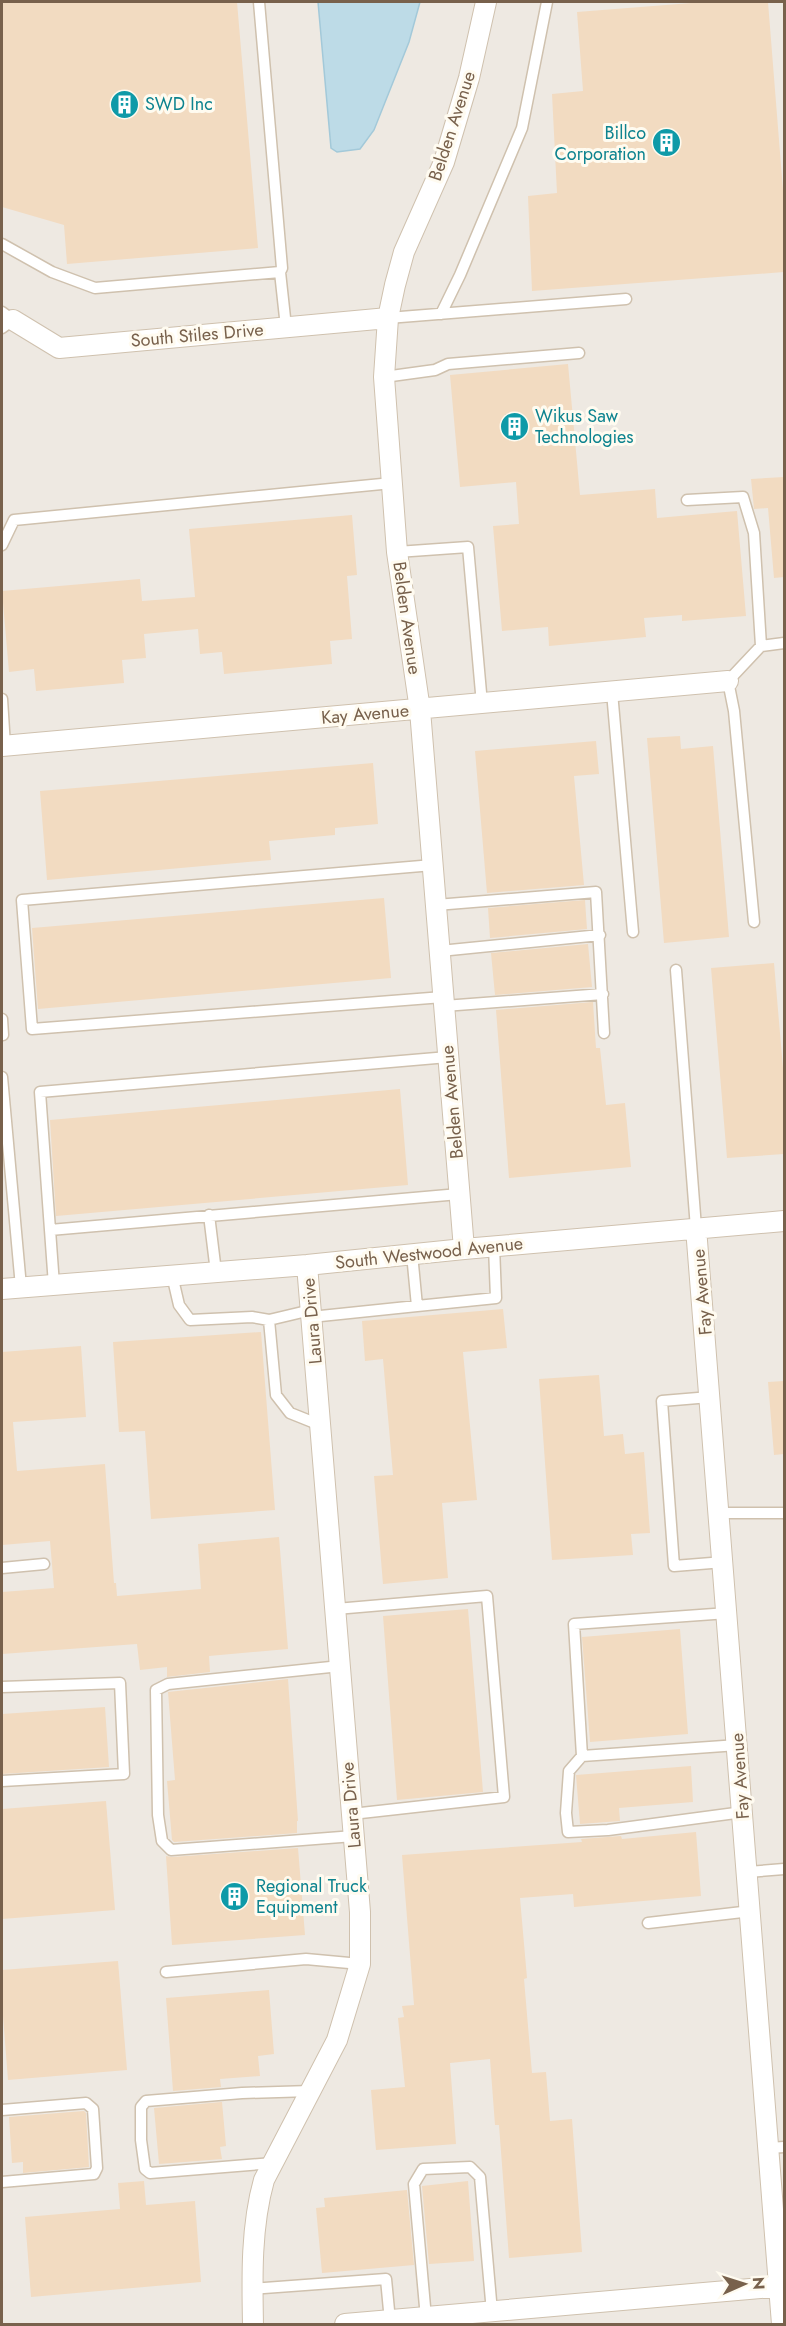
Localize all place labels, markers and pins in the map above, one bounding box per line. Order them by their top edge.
building icon: SWD Inc [108,88,140,120]
place label: SWD Inc [145,91,213,117]
place label: Billco Corporation [554,120,646,167]
building icon: Billco Corporation [651,127,683,159]
place label: Wikus Saw Technologies [535,403,634,450]
building icon: Wikus Saw Technologies [498,410,530,442]
place label: Regional Truck Equipment [256,1873,367,1920]
building icon: Regional Truck Equipment [219,1880,251,1912]

